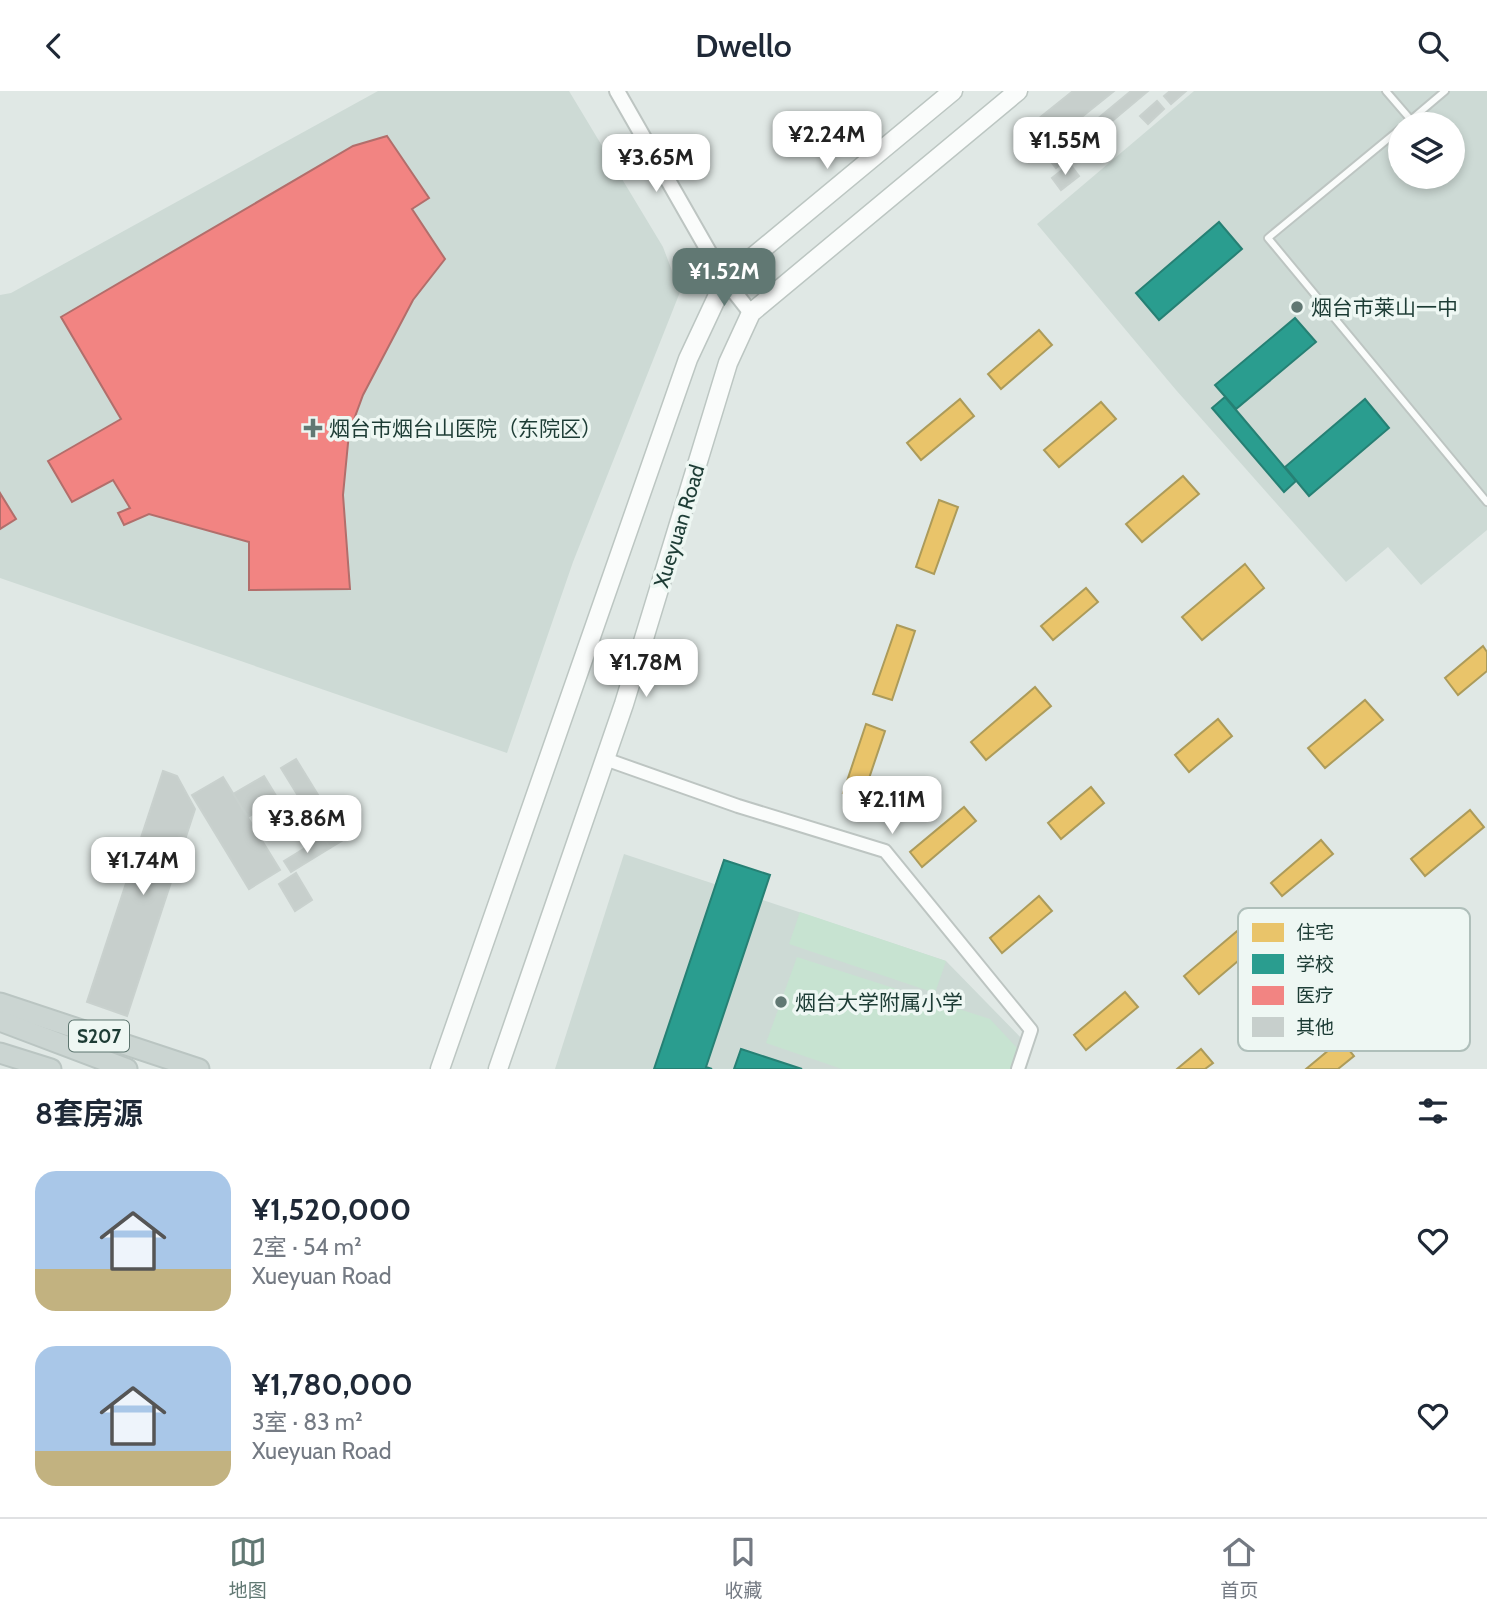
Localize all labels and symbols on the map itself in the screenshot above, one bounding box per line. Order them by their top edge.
pin: ¥2.24M [770,111,884,171]
pin: ¥1.55M [1008,118,1122,177]
pin: ¥3.65M [599,134,713,194]
pin: ¥1.52M [667,249,781,308]
place label: 烟台市莱山一中 [1311,295,1458,320]
marker: 烟台市莱山一中 [1289,299,1305,315]
place label: 烟台市烟台山医院（东院区） [329,416,602,441]
marker: 烟台市烟台山医院（东院区） [303,418,323,438]
street label: Xueyuan Road [648,461,710,591]
pin: ¥1.78M [589,639,703,699]
pin: ¥2.11M [835,777,949,836]
pin: ¥3.86M [250,795,364,855]
pin: ¥1.74M [86,837,200,897]
legend [1238,908,1470,1051]
text: 住宅 [1296,921,1334,944]
text: 学校 [1296,953,1334,976]
text: 医疗 [1296,984,1334,1007]
place label: 烟台大学附属小学 [795,990,963,1015]
marker: 烟台大学附属小学 [773,994,789,1010]
text: 其他 [1296,1016,1334,1039]
road number: S207 [69,1021,129,1051]

